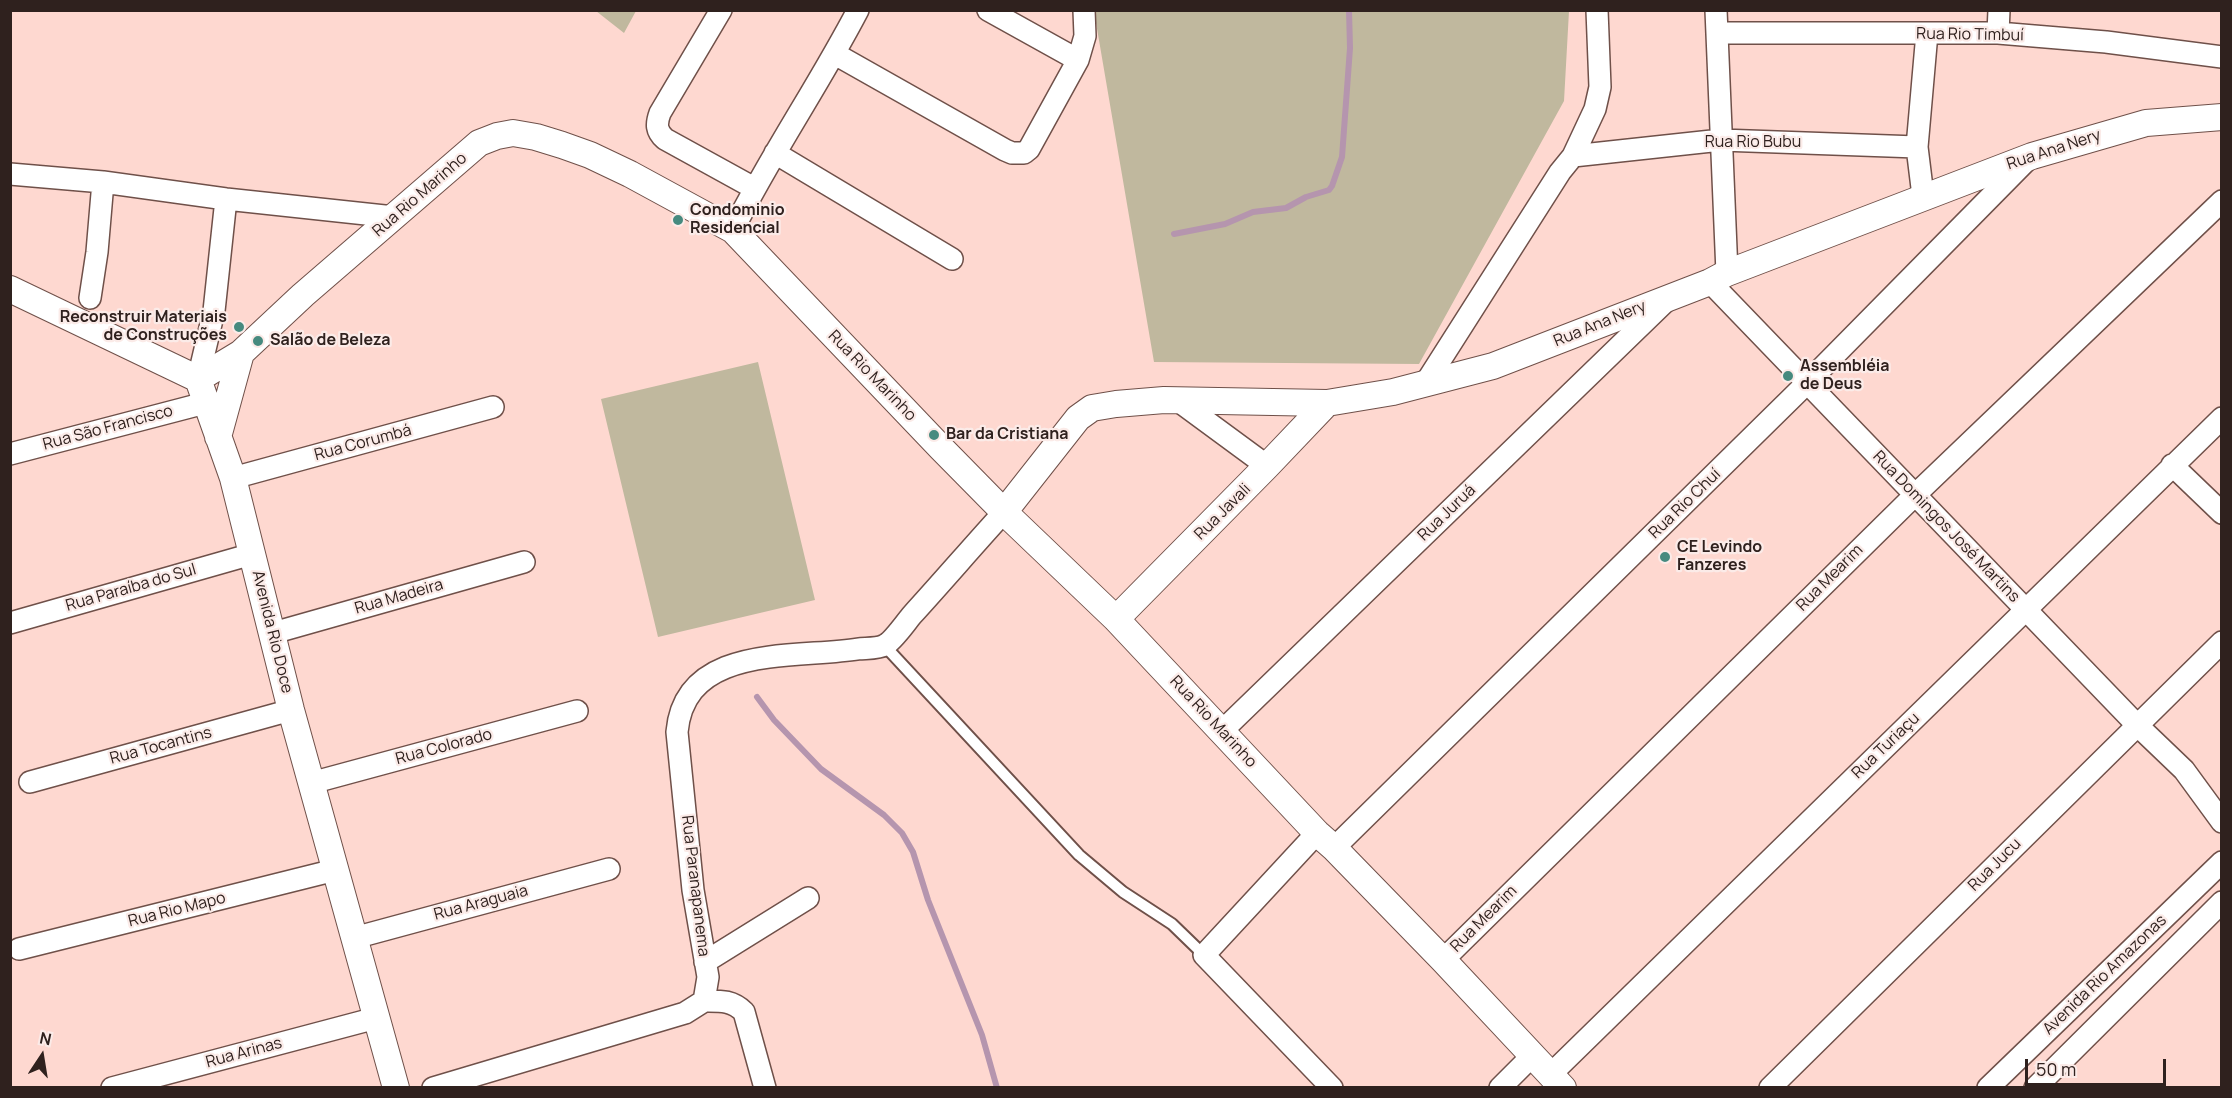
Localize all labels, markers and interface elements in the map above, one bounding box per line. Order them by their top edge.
street label: Rua Rio Timbuí [1916,24,2024,46]
street label: Rua Ana Nery [2005,126,2103,174]
street label: Rua Rio Bubu [1705,133,1801,153]
street label: Rua Rio Marinho [369,149,471,241]
place label: Condominio Residencial [690,201,785,239]
marker: Condominio Residencial [671,213,685,227]
street label: Rua Ana Nery [1551,297,1649,351]
place label: Reconstruir Materiais de Construções [60,308,227,346]
marker: Reconstruir Materiais de Construções [232,320,246,334]
street label: Rua Rio Marinho [824,327,920,425]
place label: Salão de Beleza [270,331,390,351]
marker: Salão de Beleza [251,334,265,348]
place label: Assembléia de Deus [1800,357,1890,395]
marker: Assembléia de Deus [1781,369,1795,383]
street label: Rua São Francisco [41,401,175,455]
street label: Rua Corumbá [312,421,414,465]
place label: Bar da Cristiana [946,425,1068,445]
marker: Bar da Cristiana [927,428,941,442]
street label: Rua Domingos José Martins [1869,447,2023,607]
street label: Rua Rio Chuí [1645,465,1725,543]
street label: Rua Javali [1191,480,1255,544]
street label: Rua Juruá [1414,481,1480,545]
place label: CE Levindo Fanzeres [1677,538,1762,576]
street label: Rua Mearim [1793,541,1867,615]
marker: CE Levindo Fanzeres [1658,550,1672,564]
street label: Rua Paraíba do Sul [64,560,198,616]
street label: Avenida Rio Doce [247,569,297,695]
street label: Rua Madeira [353,575,445,619]
street label: Rua Rio Marinho [1166,672,1260,772]
street label: Rua Turiaçu [1848,709,1924,783]
street label: Rua Tocantins [108,723,214,769]
street label: Rua Colorado [394,725,494,769]
street label: Rua Paranapanema [677,814,713,958]
street label: Rua Jucu [1965,835,2025,895]
street label: Rua Araguaia [432,881,530,925]
street label: Rua Mearim [1447,882,1521,956]
street label: Rua Rio Mapo [126,889,228,931]
street label: Avenida Rio Amazonas [2039,911,2171,1039]
north arrow [12,1026,72,1086]
text: N [38,1026,54,1050]
street label: Rua Arinas [204,1034,284,1072]
scale bar [2028,1047,2169,1085]
text: 50 m [2036,1057,2076,1081]

